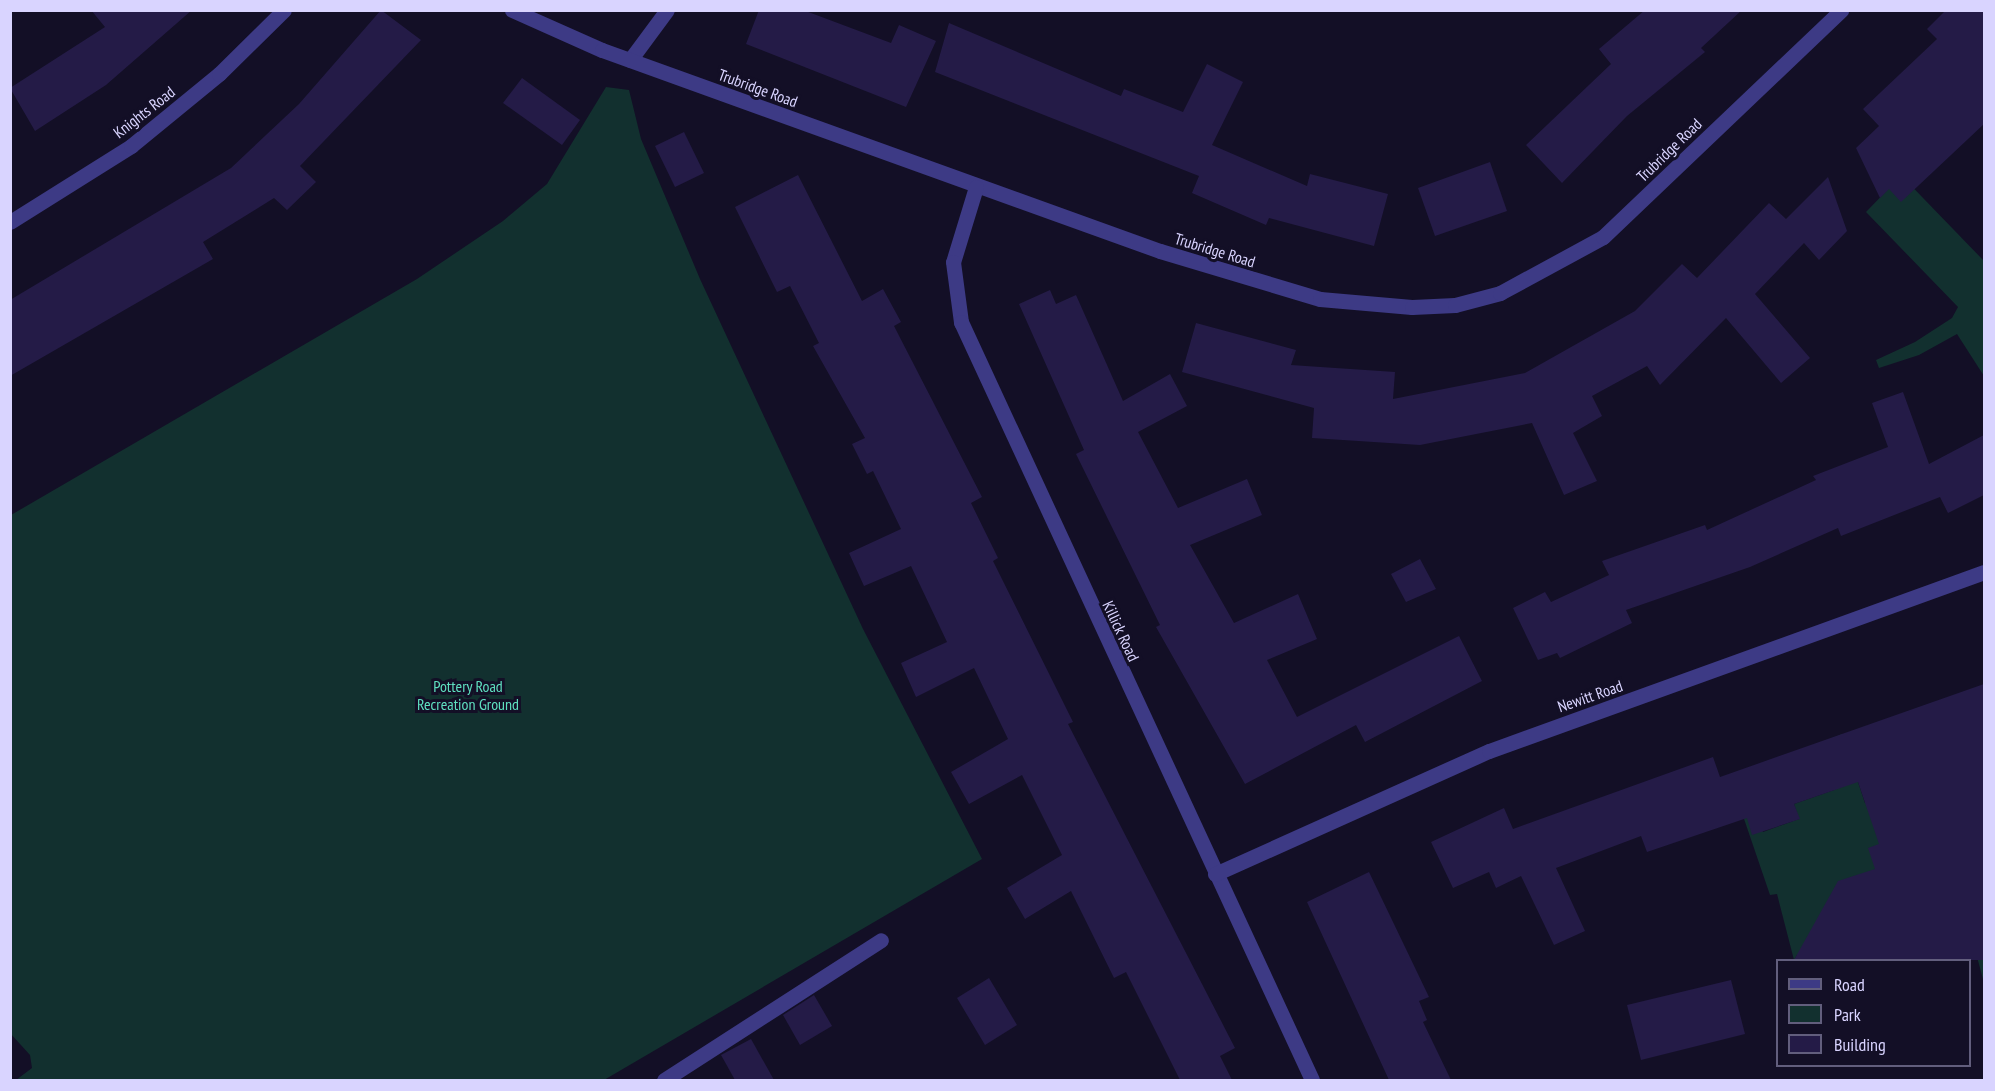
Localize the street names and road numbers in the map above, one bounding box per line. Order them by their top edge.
street label: Trubridge Road [716,65,800,111]
street label: Knights Road [110,82,178,142]
street label: Trubridge Road [1632,114,1706,186]
street label: Trubridge Road [1172,229,1258,271]
street label: Killick Road [1099,598,1143,664]
street label: Newitt Road [1555,676,1625,716]

